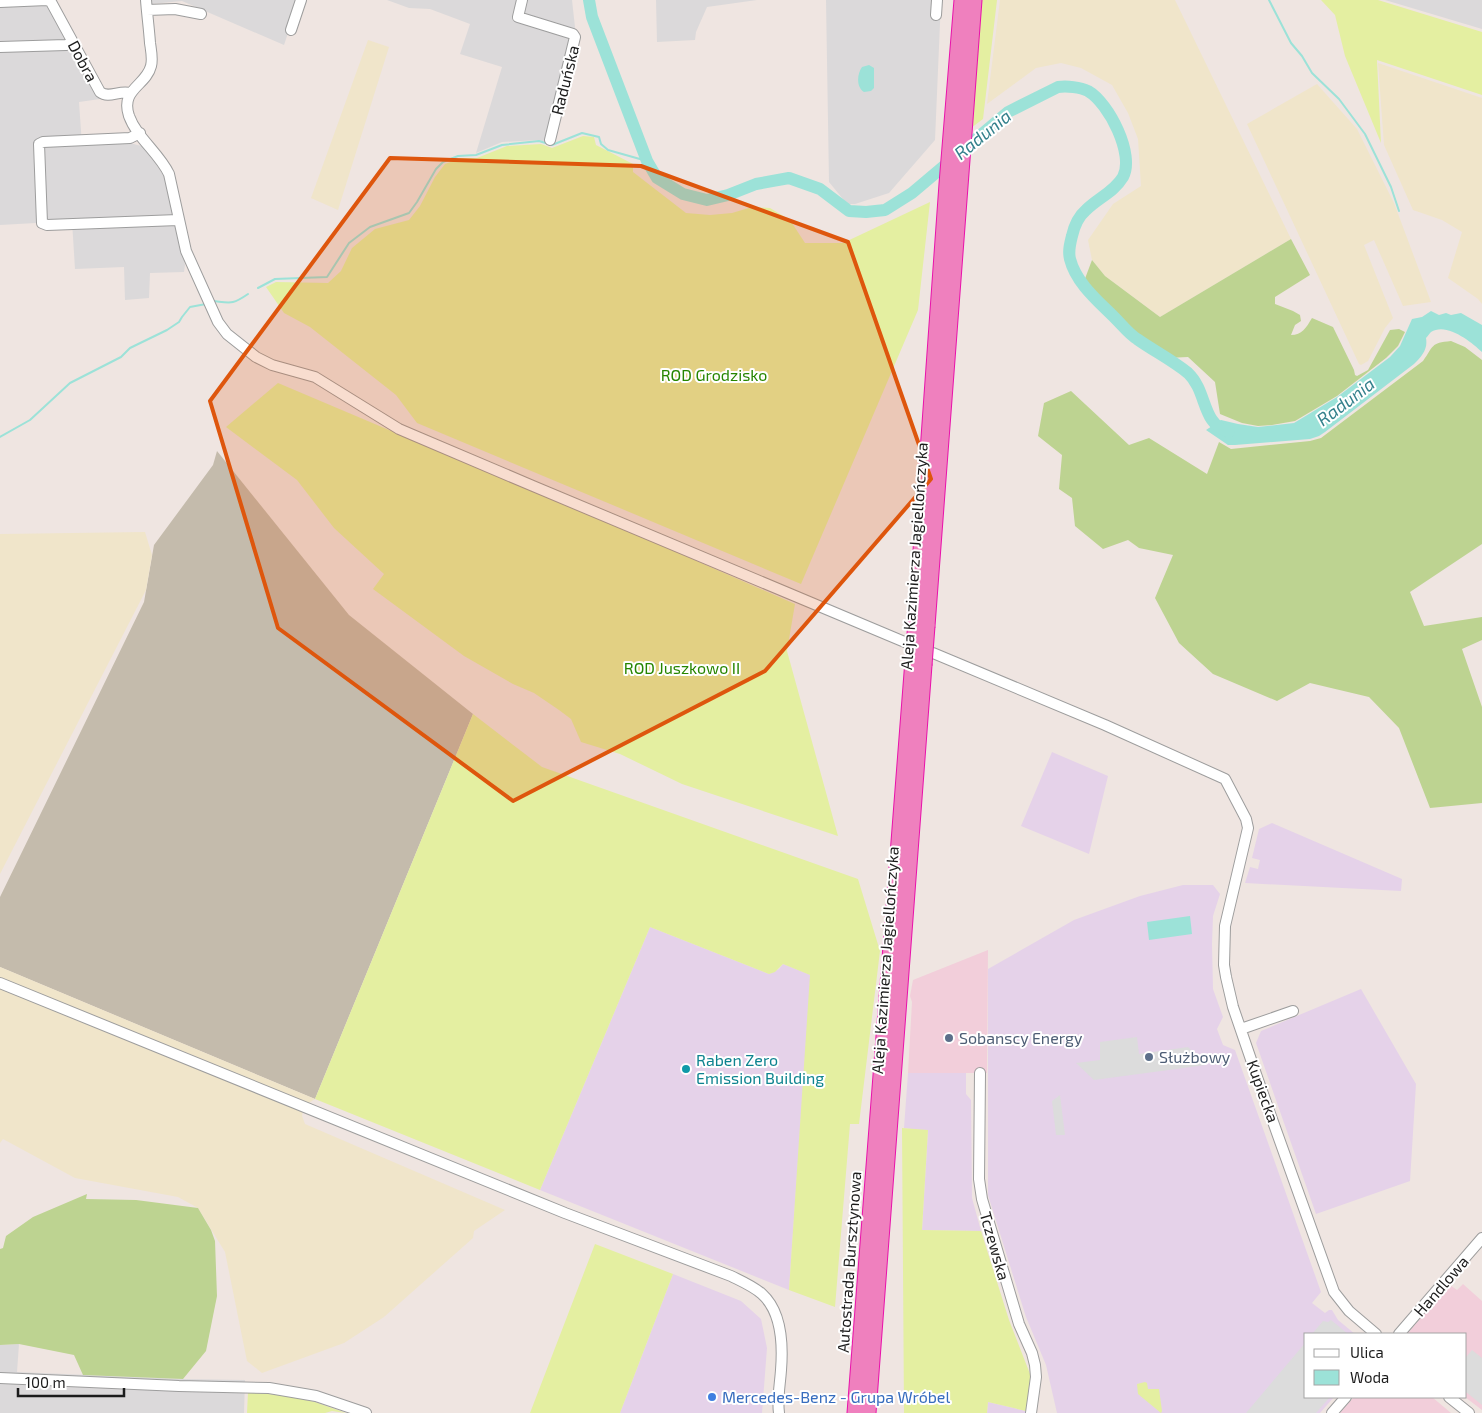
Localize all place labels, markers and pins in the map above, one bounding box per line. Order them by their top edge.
place label: Sobanscy Energy [959,1028,1083,1047]
marker: Sobanscy Energy [943,1032,955,1044]
place label: Służbowy [1159,1047,1231,1066]
place label: Raben Zero Emission Building [696,1050,824,1087]
marker: Służbowy [1143,1051,1155,1063]
marker: Raben Zero Emission Building [680,1063,692,1075]
place label: Mercedes-Benz - Grupa Wróbel [722,1387,950,1406]
marker: Mercedes-Benz - Grupa Wróbel [706,1391,718,1403]

